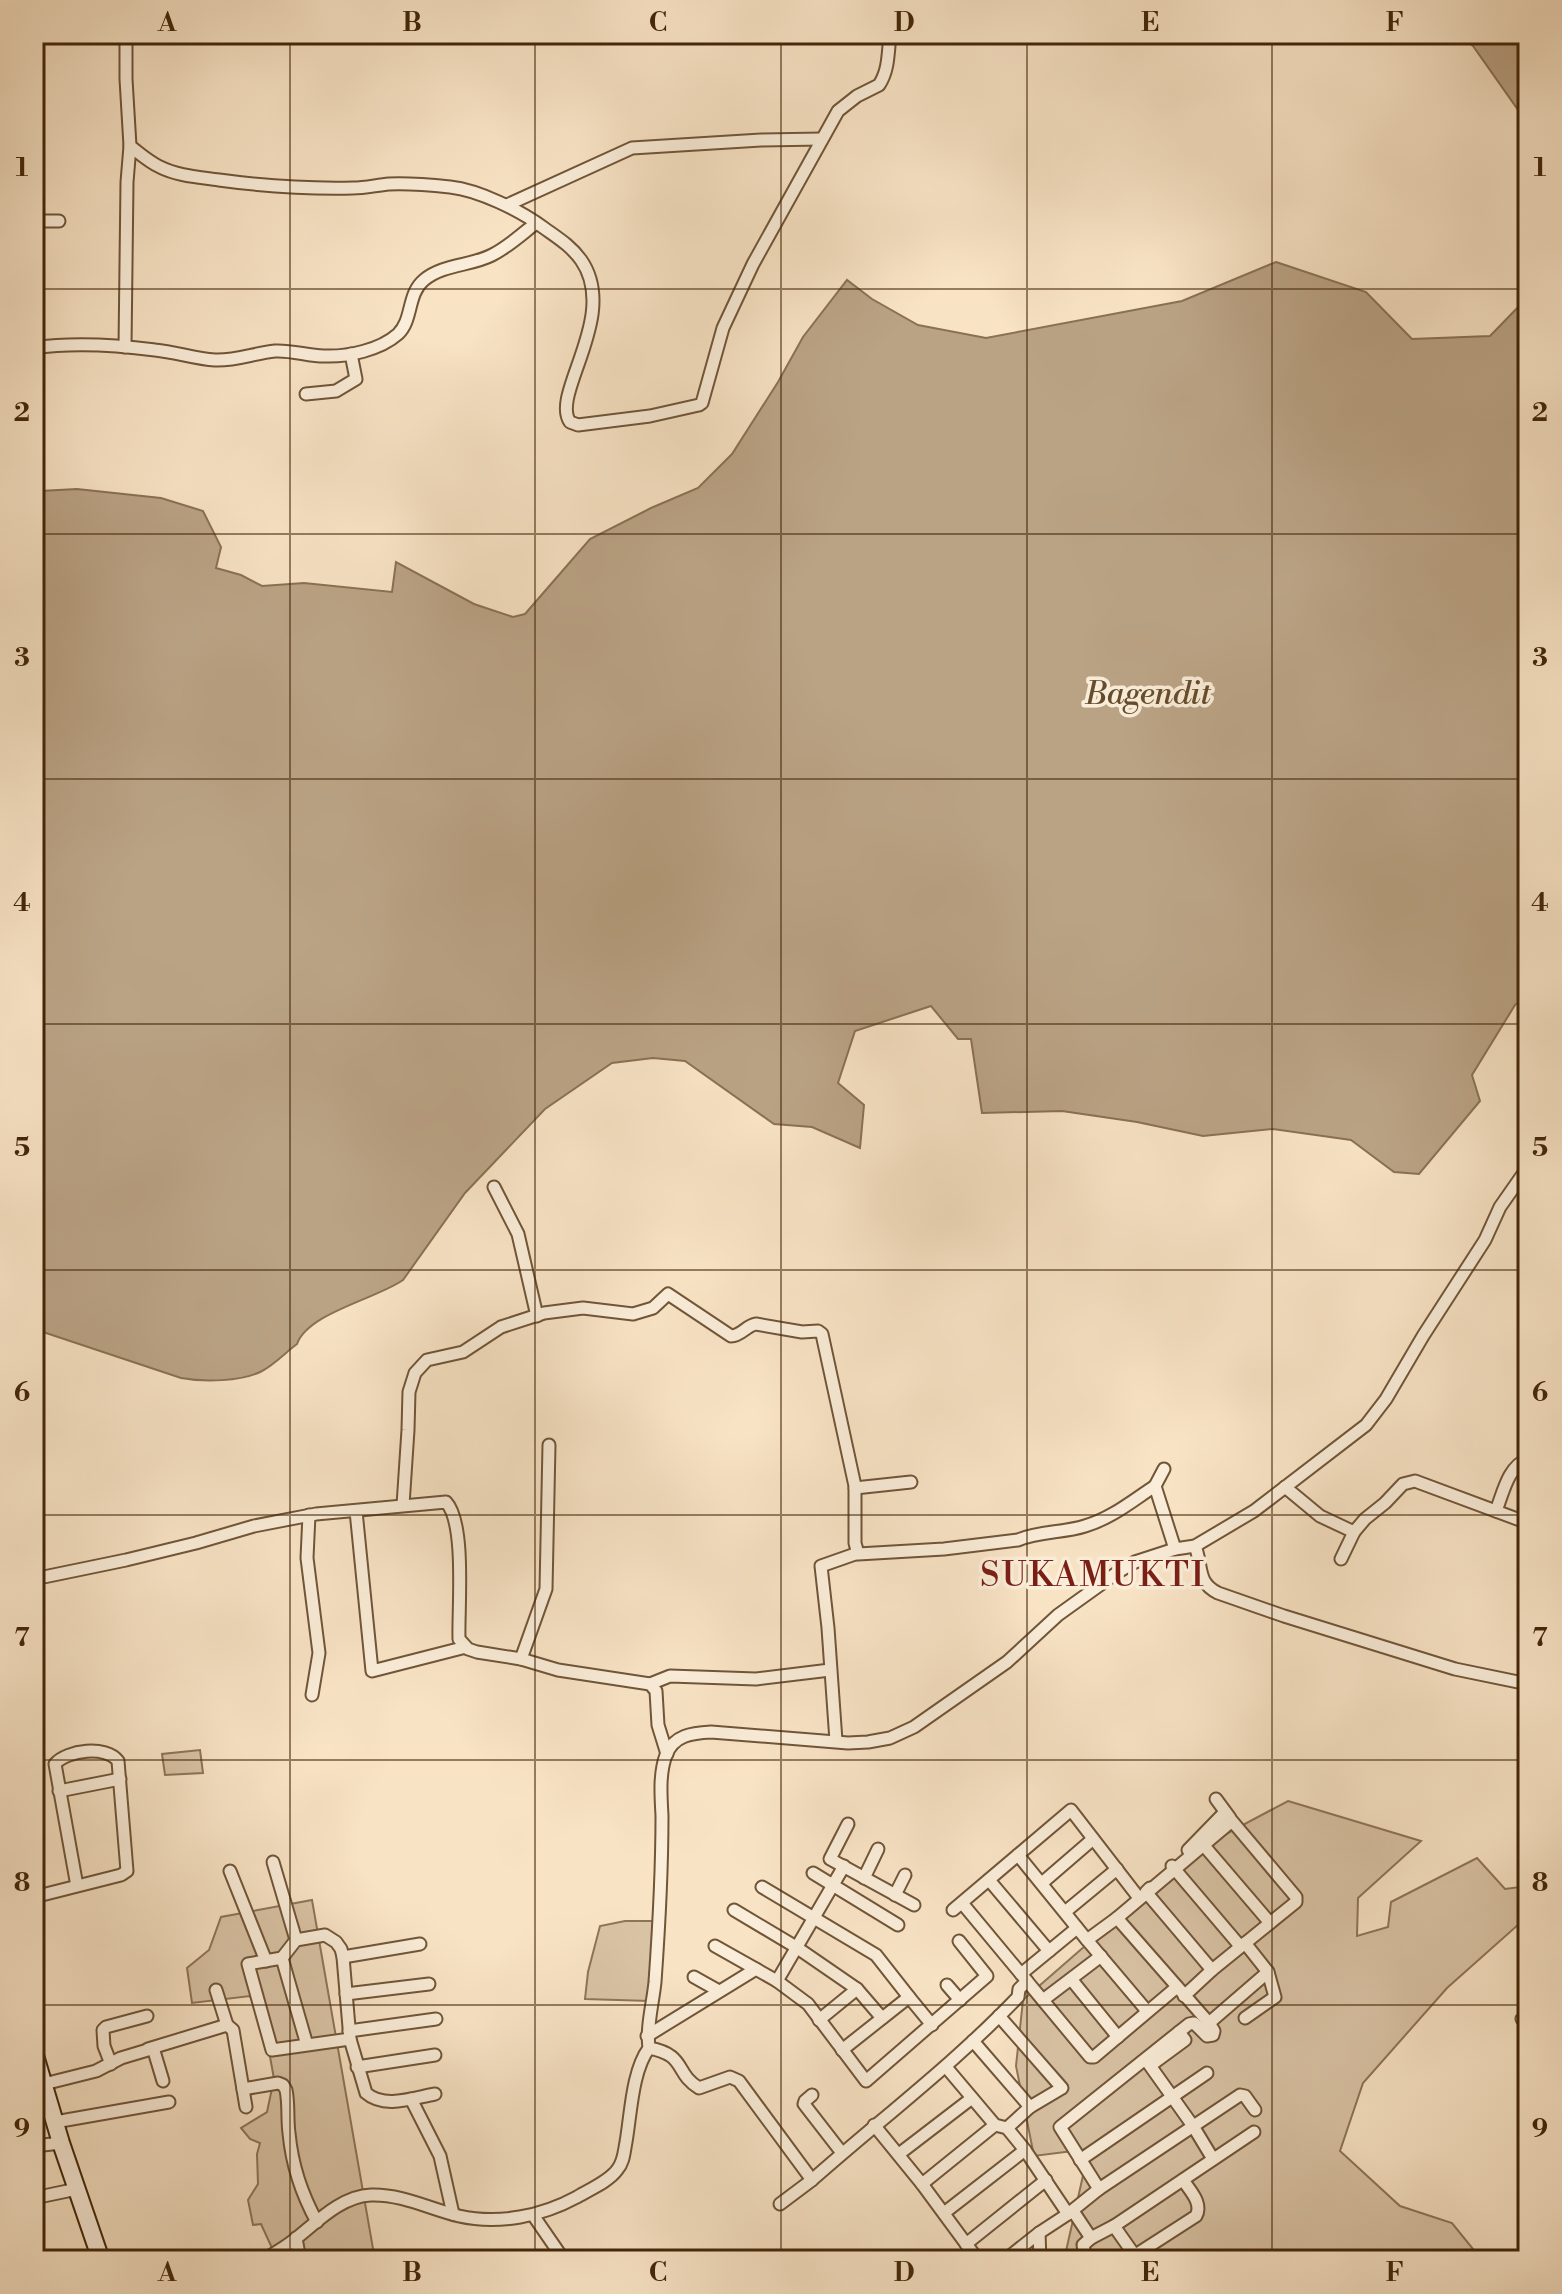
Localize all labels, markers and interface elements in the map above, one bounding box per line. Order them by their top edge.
text: A [157,7,177,39]
text: B [402,7,422,39]
text: C [649,7,667,39]
text: D [894,7,914,39]
text: E [1141,7,1159,39]
text: F [1386,7,1404,39]
text: 1 [16,152,29,184]
text: 1 [1534,152,1547,184]
text: 2 [14,397,30,429]
text: 2 [1532,397,1548,429]
text: 3 [14,642,30,674]
text: 3 [1532,642,1548,674]
water label: Bagendit [1084,674,1212,714]
text: 4 [13,887,31,919]
text: 4 [1531,887,1549,919]
text: 5 [14,1132,30,1164]
text: 5 [1532,1132,1548,1164]
text: 6 [14,1377,30,1409]
text: 6 [1532,1377,1548,1409]
district label: SUKAMUKTI [980,1555,1206,1597]
text: 7 [14,1622,30,1654]
text: 7 [1532,1622,1548,1654]
text: 8 [14,1867,30,1899]
text: 8 [1532,1867,1548,1899]
text: 9 [14,2113,30,2145]
text: 9 [1532,2113,1548,2145]
text: A [157,2257,177,2289]
text: B [402,2257,422,2289]
text: C [649,2257,667,2289]
text: D [894,2257,914,2289]
text: E [1141,2257,1159,2289]
text: F [1386,2257,1404,2289]

